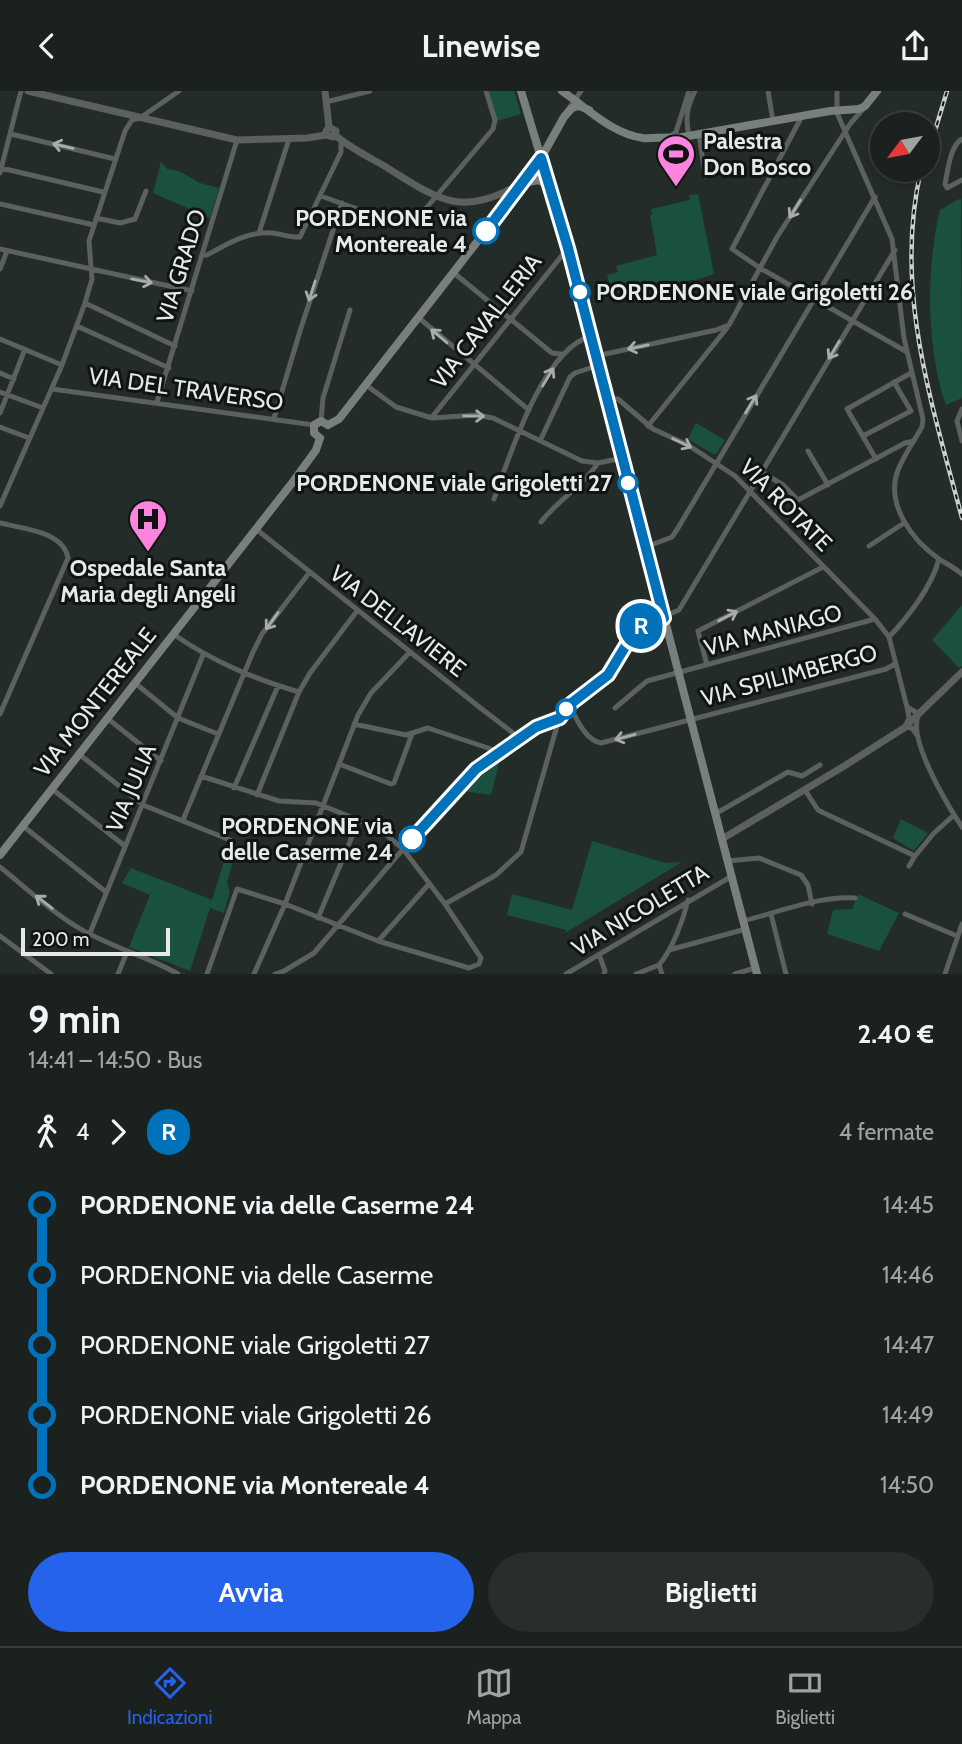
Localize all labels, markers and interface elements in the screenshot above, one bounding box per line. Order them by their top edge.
text: Linewise [422,26,540,65]
icon: back [28,27,66,65]
icon: share [896,27,934,65]
north arrow [870,112,940,182]
map controls [870,112,940,182]
place label: Palestra Don Bosco [703,127,811,181]
sports icon: Palestra Don Bosco [655,133,697,188]
one-way arrow [52,139,75,153]
one-way arrow [787,198,801,218]
place label: PORDENONE via Montereale 4 [295,204,468,258]
street label: VIA GRADO [150,206,212,326]
marker: PORDENONE via Montereale 4 [473,218,499,244]
street label: VIA CAVALLERIA [425,248,547,394]
one-way arrow [130,274,153,288]
place label: PORDENONE viale Grigoletti 26 [596,278,913,306]
one-way arrow [305,279,318,301]
marker: PORDENONE viale Grigoletti 26 [570,282,590,302]
one-way arrow [430,328,448,344]
one-way arrow [627,340,650,354]
one-way arrow [827,340,841,360]
street label: VIA DEL TRAVERSO [87,361,285,417]
one-way arrow [541,367,555,387]
one-way arrow [744,394,758,414]
one-way arrow [462,410,485,423]
one-way arrow [671,436,691,450]
street label: VIA ROTATE [734,453,838,557]
place label: PORDENONE viale Grigoletti 27 [296,469,612,497]
marker: PORDENONE viale Grigoletti 27 [618,473,638,493]
hospital icon: Ospedale Santa Maria degli Angeli [127,498,169,553]
place label: Ospedale Santa Maria degli Angeli [60,554,236,608]
street label: VIA DELL'AVIERE [324,559,472,683]
street label: VIA MANIAGO [701,598,845,662]
line badge: R [618,603,664,649]
one-way arrow [717,609,738,622]
one-way arrow [265,611,280,630]
text: R [633,611,649,640]
street label: VIA MONTEREALE [28,622,162,782]
street label: VIA SPILIMBERGO [698,638,880,712]
unlabelled marker [556,699,576,719]
one-way arrow [614,731,636,744]
street label: VIA JULIA [100,740,162,836]
place label: PORDENONE via delle Caserme 24 [221,812,394,866]
marker: PORDENONE via delle Caserme 24 [399,826,425,852]
street label: VIA NICOLETTA [567,858,713,962]
one-way arrow [35,894,53,909]
scale bar [21,925,170,957]
text: 200 m [32,928,89,951]
text: 9 min [28,996,121,1043]
text: 2.40 € [857,1018,934,1050]
text: 14:41 – 14:50 · Bus [28,1046,202,1074]
icon: walk [28,1113,66,1151]
icon: forward [99,1113,137,1151]
text: R [161,1117,176,1146]
text: 4 [76,1118,89,1146]
text: 4 fermate [839,1118,934,1146]
text: PORDENONE via delle Caserme 24 [80,1189,475,1221]
text: 14:45 [883,1191,934,1219]
text: PORDENONE via delle Caserme [80,1259,433,1291]
text: 14:46 [882,1261,934,1289]
text: PORDENONE viale Grigoletti 27 [80,1329,430,1361]
text: 14:47 [884,1331,934,1359]
text: PORDENONE viale Grigoletti 26 [80,1399,432,1431]
text: 14:49 [882,1401,934,1429]
text: PORDENONE via Montereale 4 [80,1469,430,1501]
text: 14:50 [880,1471,934,1499]
button: Avvia [28,1552,474,1632]
button: Biglietti [488,1552,934,1632]
tab: Indicazioni [127,1664,213,1729]
tab: Mappa [467,1664,521,1729]
tab: Biglietti [775,1664,835,1729]

